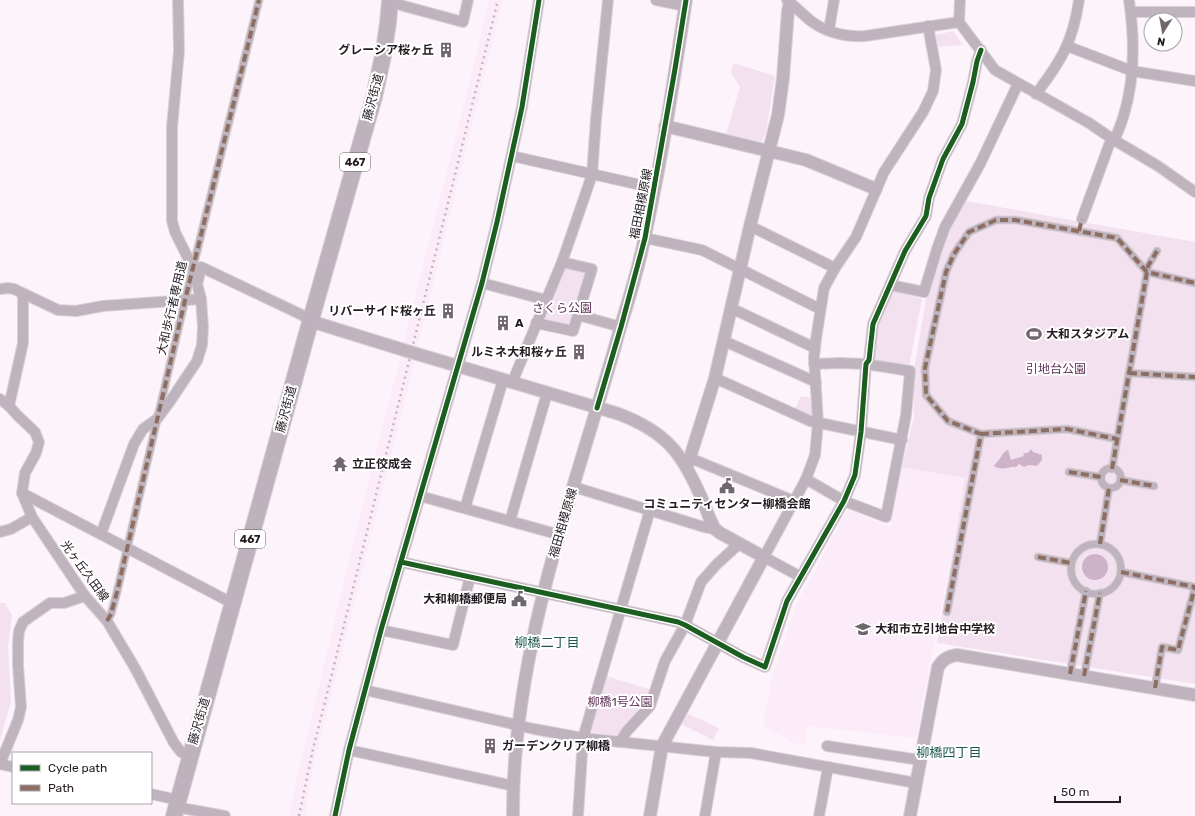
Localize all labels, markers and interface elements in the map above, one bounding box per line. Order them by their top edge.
north arrow [1143,12,1183,52]
text: N [1156,34,1166,48]
building icon: グレーシア桜ヶ丘 [437,41,455,59]
place label: グレーシア桜ヶ丘 [338,43,434,57]
street label: 藤沢街道 [360,72,386,122]
road number: 467 [340,153,370,171]
street label: 福田相模原線 [627,167,655,241]
street label: 大和歩行者専用道 [154,260,190,356]
park label: さくら公園 [532,301,592,315]
building icon: リバーサイド桜ヶ丘 [439,302,457,320]
place label: リバーサイド桜ヶ丘 [328,304,436,318]
building icon: A [494,314,512,332]
place label: A [515,316,524,330]
sports icon: 大和スタジアム [1025,325,1043,343]
place label: 大和スタジアム [1046,327,1129,341]
building icon: ルミネ大和桜ヶ丘 [570,343,588,361]
place label: ルミネ大和桜ヶ丘 [471,345,567,359]
park label: 引地台公園 [1026,362,1086,376]
street label: 藤沢街道 [273,384,299,434]
temple icon: 立正佼成会 [331,455,349,473]
place label: 立正佼成会 [352,457,412,471]
public building icon: コミュニティセンター柳橋会館 [718,477,736,495]
street label: 福田相模原線 [546,486,580,560]
place label: コミュニティセンター柳橋会館 [643,497,811,511]
road number: 467 [235,530,265,548]
street label: 光ヶ丘久田線 [58,538,112,604]
public building icon: 大和柳橋郵便局 [510,590,528,608]
place label: 大和柳橋郵便局 [423,592,507,606]
school or university icon: 大和市立引地台中学校 [854,620,872,638]
place label: 大和市立引地台中学校 [875,622,995,636]
district label: 柳橋二丁目 [514,635,580,650]
park label: 柳橋1号公園 [587,695,653,709]
street label: 藤沢街道 [186,696,212,746]
building icon: ガーデンクリア柳橋 [481,737,499,755]
place label: ガーデンクリア柳橋 [502,739,611,753]
district label: 柳橋四丁目 [916,745,982,760]
legend [12,752,152,804]
text: Cycle path [48,761,107,775]
scale bar [1055,778,1120,804]
text: Path [48,781,74,795]
text: 50 m [1061,785,1089,799]

